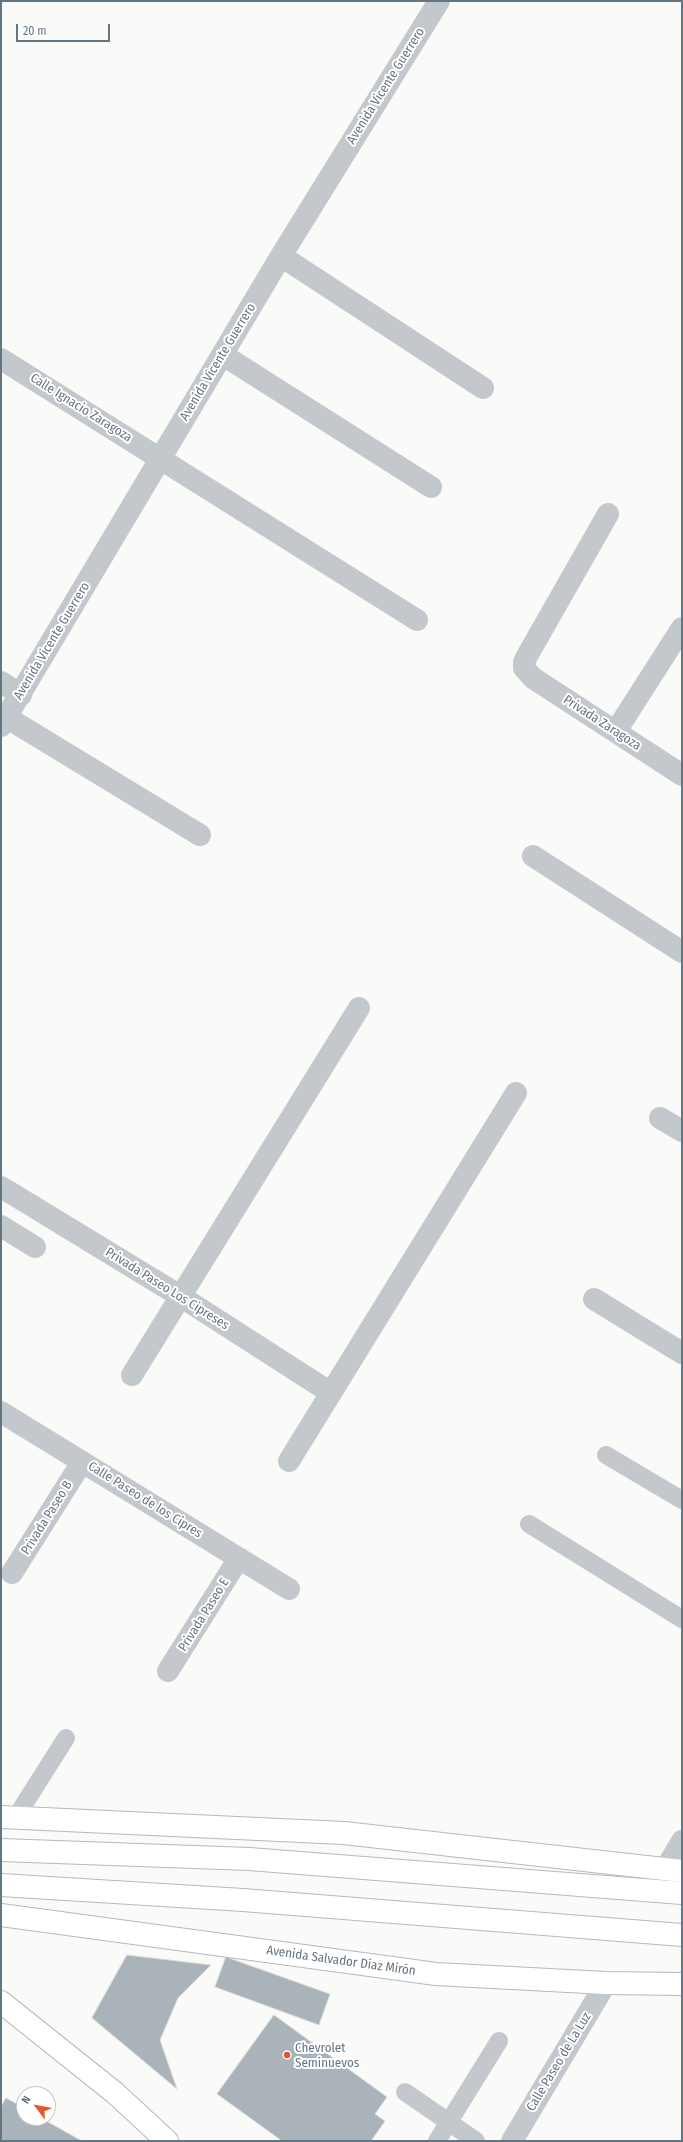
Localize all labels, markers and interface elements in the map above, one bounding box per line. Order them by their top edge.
scale bar [18,16,112,42]
text: 20 m [23,24,47,38]
street label: Avenida Vicente Guerrero [344,25,428,147]
street label: Avenida Vicente Guerrero [177,300,259,424]
street label: Calle Ignacio Zaragoza [27,370,135,446]
street label: Avenida Vicente Guerrero [11,579,93,703]
street label: Privada Zaragoza [560,692,644,754]
street label: Privada Paseo Los Cipreses [102,1245,232,1333]
street label: Calle Paseo de los Cipres [85,1459,205,1541]
street label: Privada Paseo B [18,1478,76,1558]
street label: Privada Paseo E [175,1576,233,1654]
street label: Avenida Salvador Díaz Mirón [265,1943,417,1979]
street label: Calle Paseo de La Luz [523,2010,595,2114]
place label: Chevrolet Seminuevos [295,2040,359,2071]
marker: Chevrolet Seminuevos [282,2050,292,2060]
north arrow [16,2086,56,2126]
text: N [19,2094,34,2106]

